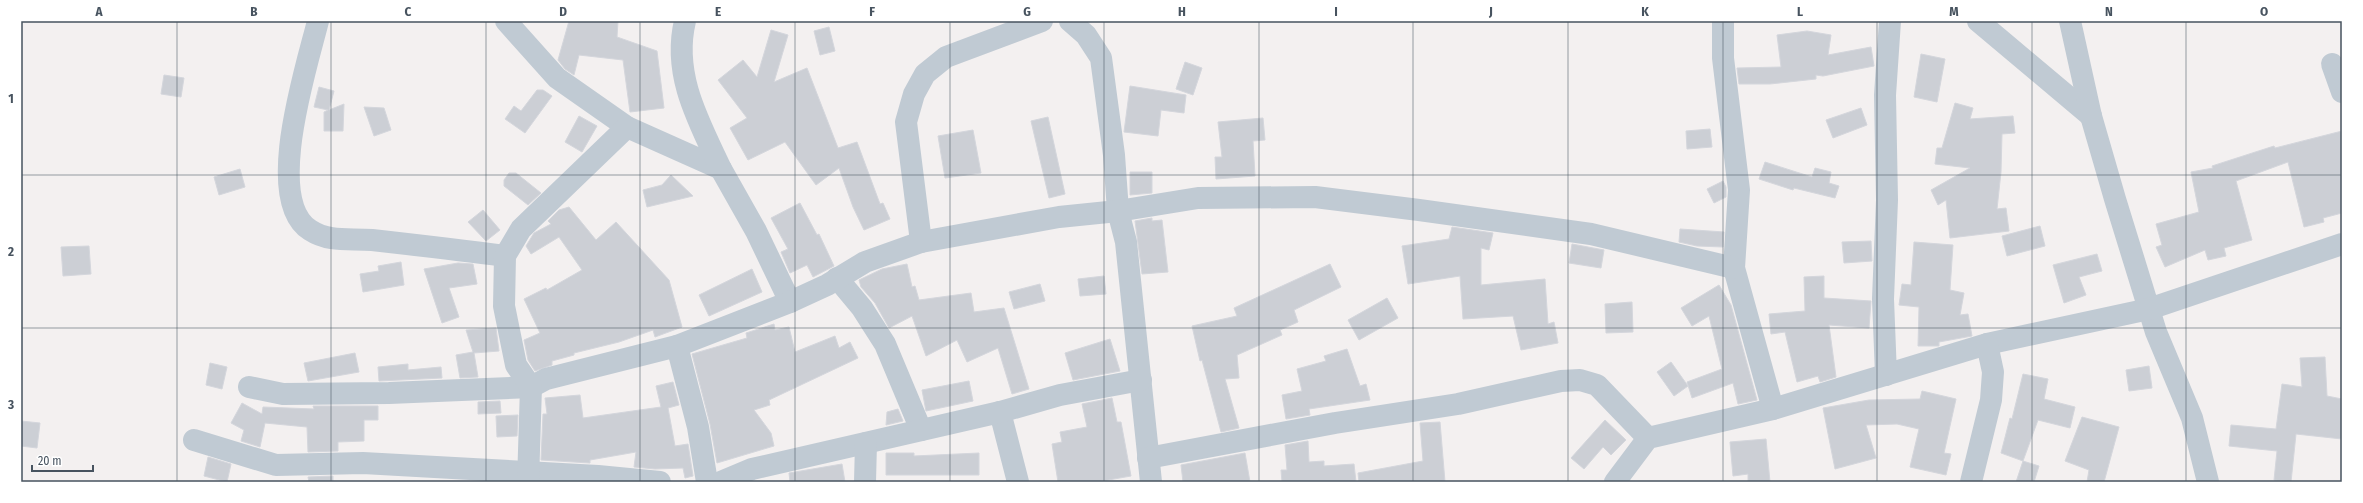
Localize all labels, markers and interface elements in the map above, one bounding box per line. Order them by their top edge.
text: A [94,4,103,19]
text: B [250,4,258,19]
text: C [405,4,412,19]
text: D [559,4,567,19]
text: E [715,4,721,19]
text: F [869,4,875,19]
text: G [1023,4,1031,19]
text: H [1178,4,1186,19]
text: I [1334,4,1338,19]
text: J [1488,4,1493,19]
text: K [1641,4,1649,19]
text: L [1797,4,1803,19]
text: M [1949,4,1959,19]
text: N [2105,4,2113,19]
text: O [2260,4,2268,19]
text: 1 [8,91,14,106]
text: 2 [7,244,14,259]
text: 3 [7,397,14,412]
scale bar [32,447,93,473]
text: 20 m [38,454,62,468]

